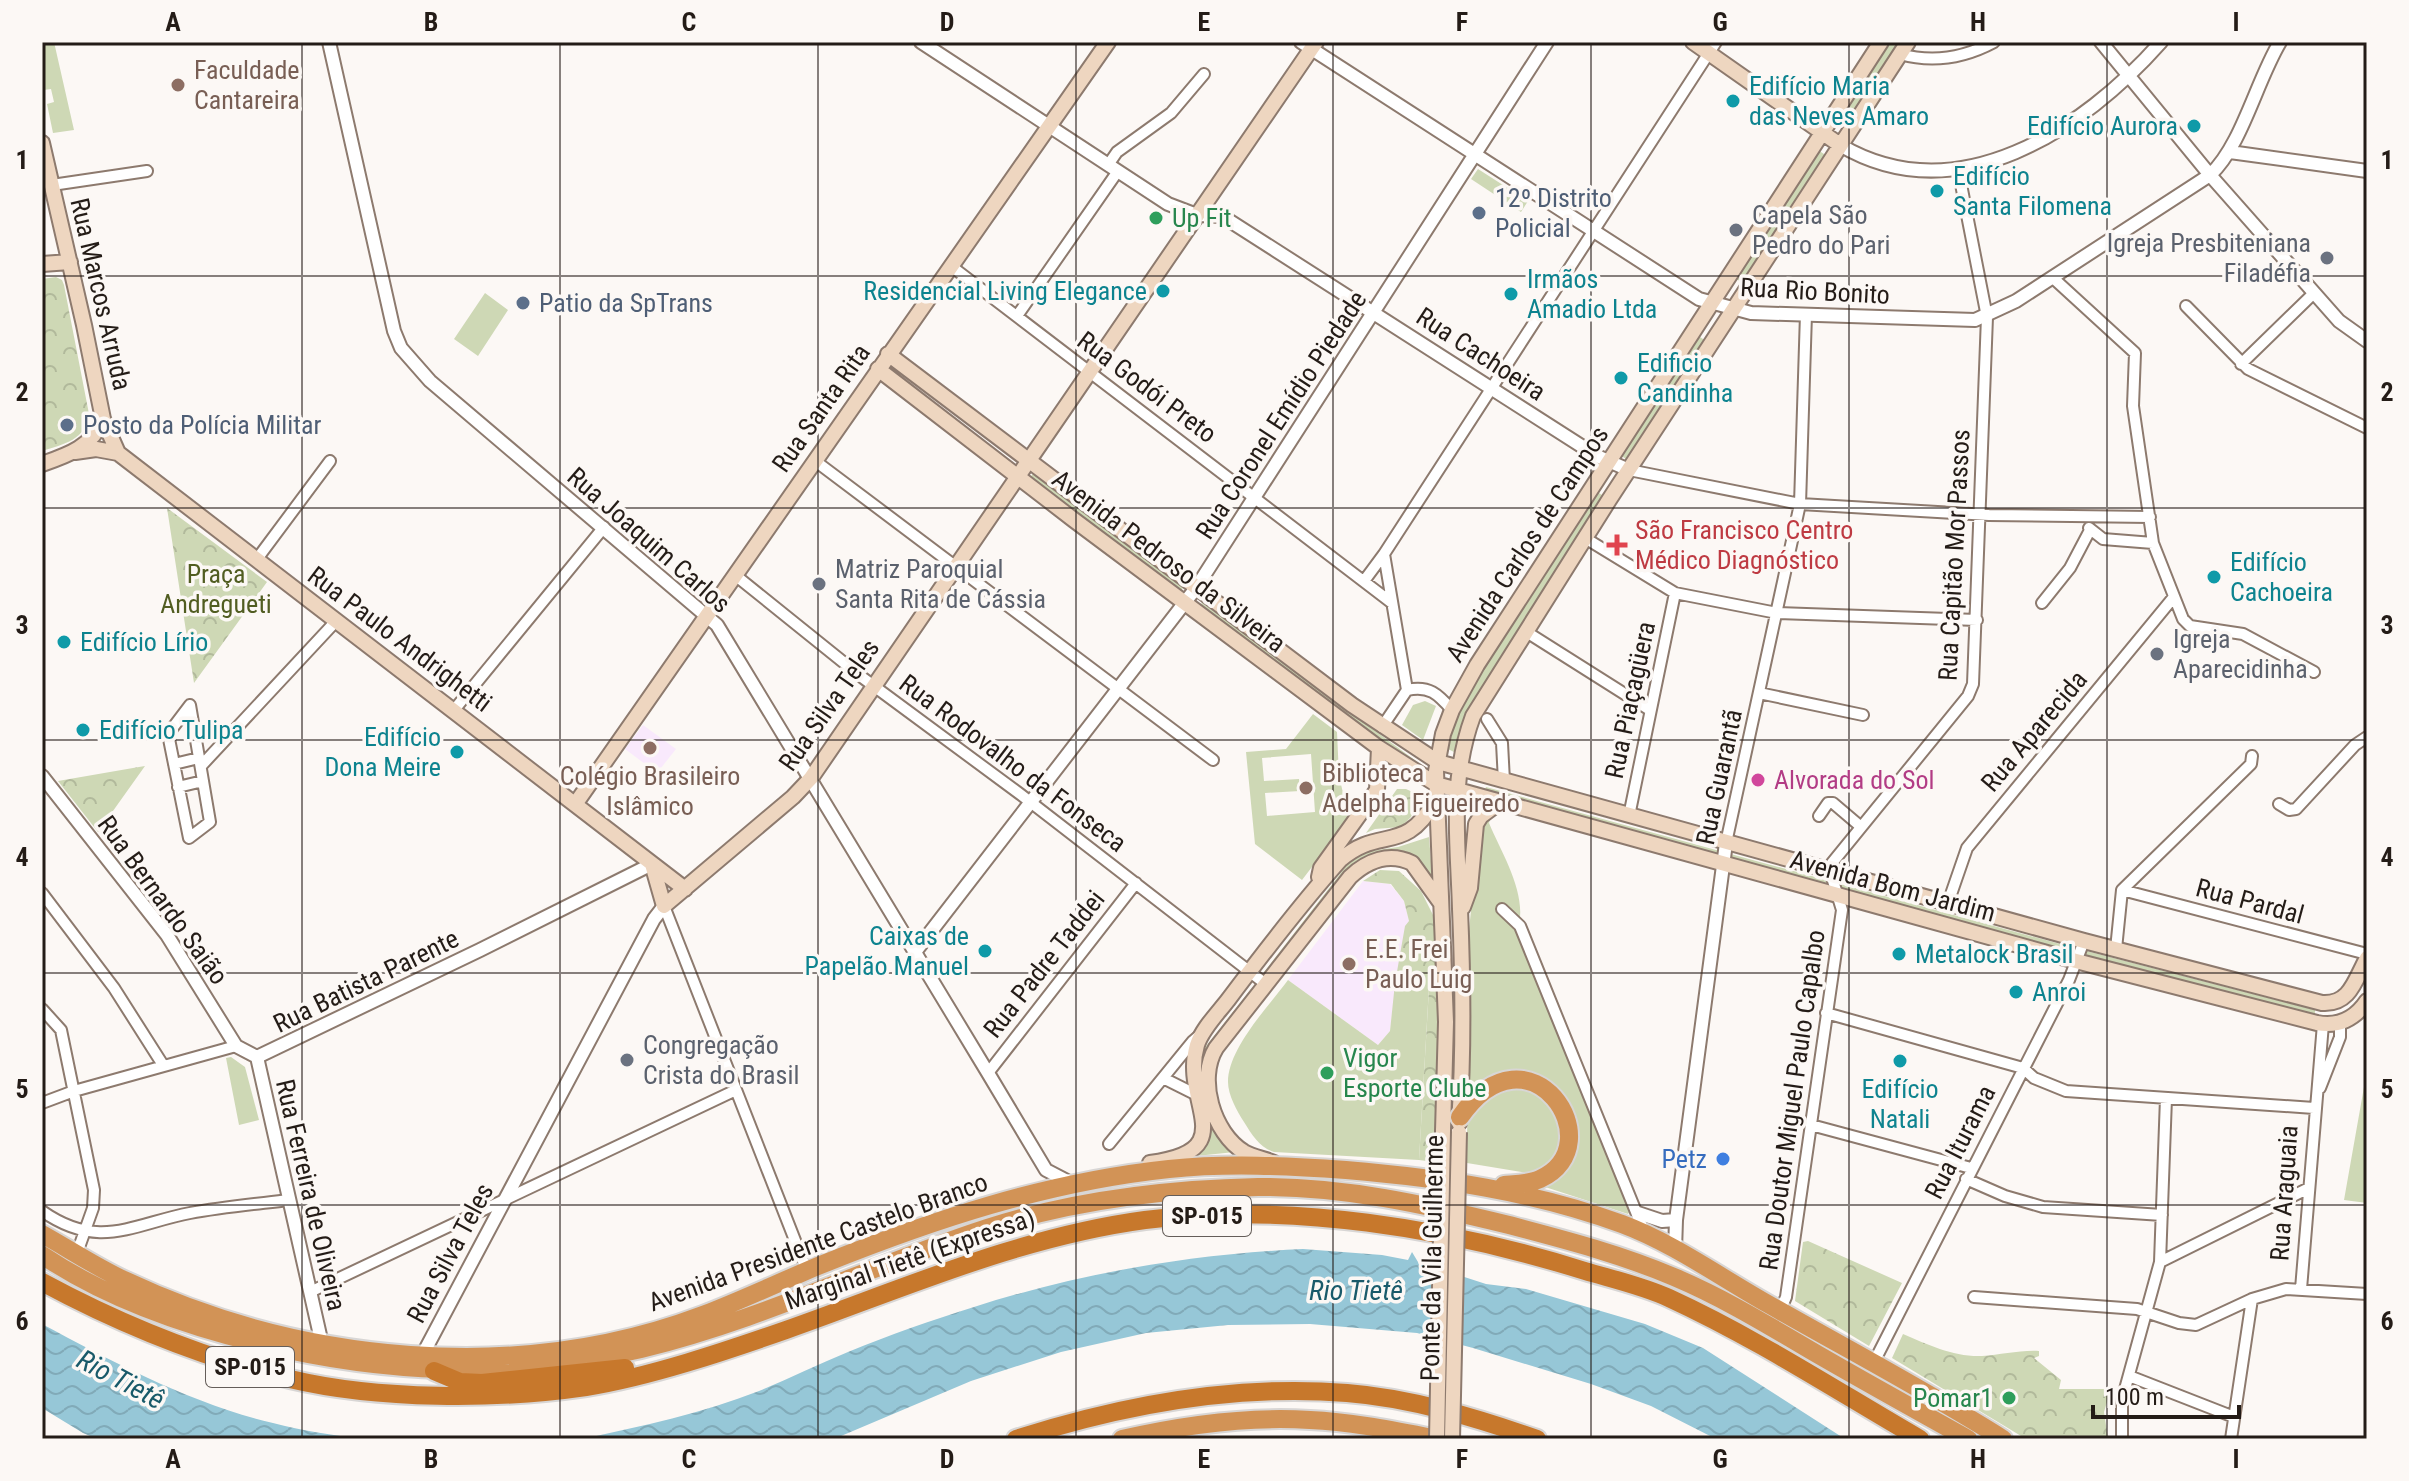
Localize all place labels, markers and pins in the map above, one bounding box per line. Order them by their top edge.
place label: Faculdade Cantareira [194,55,300,115]
place label: Edifício Maria das Neves Amaro [1749,71,1929,131]
marker: Faculdade Cantareira [169,76,187,94]
marker: Edifício Maria das Neves Amaro [1724,92,1742,110]
place label: Edifício Aurora [2027,111,2178,141]
marker: Edifício Aurora [2185,117,2203,135]
place label: Edifício Santa Filomena [1953,161,2112,221]
marker: Edifício Santa Filomena [1928,182,1946,200]
place label: 12º Distrito Policial [1495,183,1612,243]
place label: Capela São Pedro do Pari [1752,200,1891,260]
place label: Up Fit [1172,203,1232,233]
marker: 12º Distrito Policial [1470,204,1488,222]
marker: Up Fit [1147,209,1165,227]
marker: Capela São Pedro do Pari [1727,221,1745,239]
place label: Igreja Presbiteniana Filadéfia [2107,228,2311,288]
marker: Igreja Presbiteniana Filadéfia [2318,249,2336,267]
place label: Irmãos Amadio Ltda [1527,264,1657,324]
place label: Residencial Living Elegance [863,276,1147,306]
marker: Residencial Living Elegance [1154,282,1172,300]
marker: Irmãos Amadio Ltda [1502,285,1520,303]
place label: Patio da SpTrans [539,288,713,318]
marker: Patio da SpTrans [514,294,532,312]
place label: Edificio Candinha [1637,348,1733,408]
marker: Edificio Candinha [1612,369,1630,387]
place label: Posto da Polícia Militar [83,410,321,440]
marker: Posto da Polícia Militar [58,416,76,434]
place label: São Francisco Centro Médico Diagnóstico [1635,515,1853,575]
marker: São Francisco Centro Médico Diagnóstico [1606,534,1628,556]
place label: Edifício Cachoeira [2230,547,2333,607]
place label: Matriz Paroquial Santa Rita de Cássia [835,554,1046,614]
marker: Edifício Cachoeira [2205,568,2223,586]
marker: Matriz Paroquial Santa Rita de Cássia [810,575,828,593]
place label: Igreja Aparecidinha [2173,624,2308,684]
place label: Edifício Lírio [80,627,208,657]
marker: Edifício Lírio [55,633,73,651]
marker: Igreja Aparecidinha [2148,645,2166,663]
place label: Edifício Tulipa [99,715,244,745]
marker: Edifício Tulipa [74,721,92,739]
place label: Edifício Dona Meire [324,722,441,782]
marker: Colégio Brasileiro Islâmico [641,739,659,757]
marker: Edifício Dona Meire [448,743,466,761]
place label: Biblioteca Adelpha Figueiredo [1322,758,1520,818]
place label: Colégio Brasileiro Islâmico [560,761,740,821]
place label: Alvorada do Sol [1774,765,1935,795]
marker: Alvorada do Sol [1749,771,1767,789]
marker: Biblioteca Adelpha Figueiredo [1297,779,1315,797]
place label: Caixas de Papelão Manuel [804,921,969,981]
place label: E.E. Frei Paulo Luig [1365,934,1472,994]
place label: Metalock Brasil [1915,939,2074,969]
marker: Caixas de Papelão Manuel [976,942,994,960]
marker: Metalock Brasil [1890,945,1908,963]
marker: E.E. Frei Paulo Luig [1340,955,1358,973]
place label: Anroi [2032,977,2086,1007]
marker: Anroi [2007,983,2025,1001]
place label: Congregação Crista do Brasil [643,1030,799,1090]
place label: Vigor Esporte Clube [1343,1043,1486,1103]
marker: Congregação Crista do Brasil [618,1051,636,1069]
marker: Edifício Natali [1891,1052,1909,1070]
marker: Vigor Esporte Clube [1318,1064,1336,1082]
place label: Edifício Natali [1862,1074,1938,1134]
place label: Petz [1661,1144,1707,1174]
marker: Petz [1714,1150,1732,1168]
place label: Pomar1 [1913,1383,1993,1413]
marker: Pomar1 [2000,1389,2018,1407]

